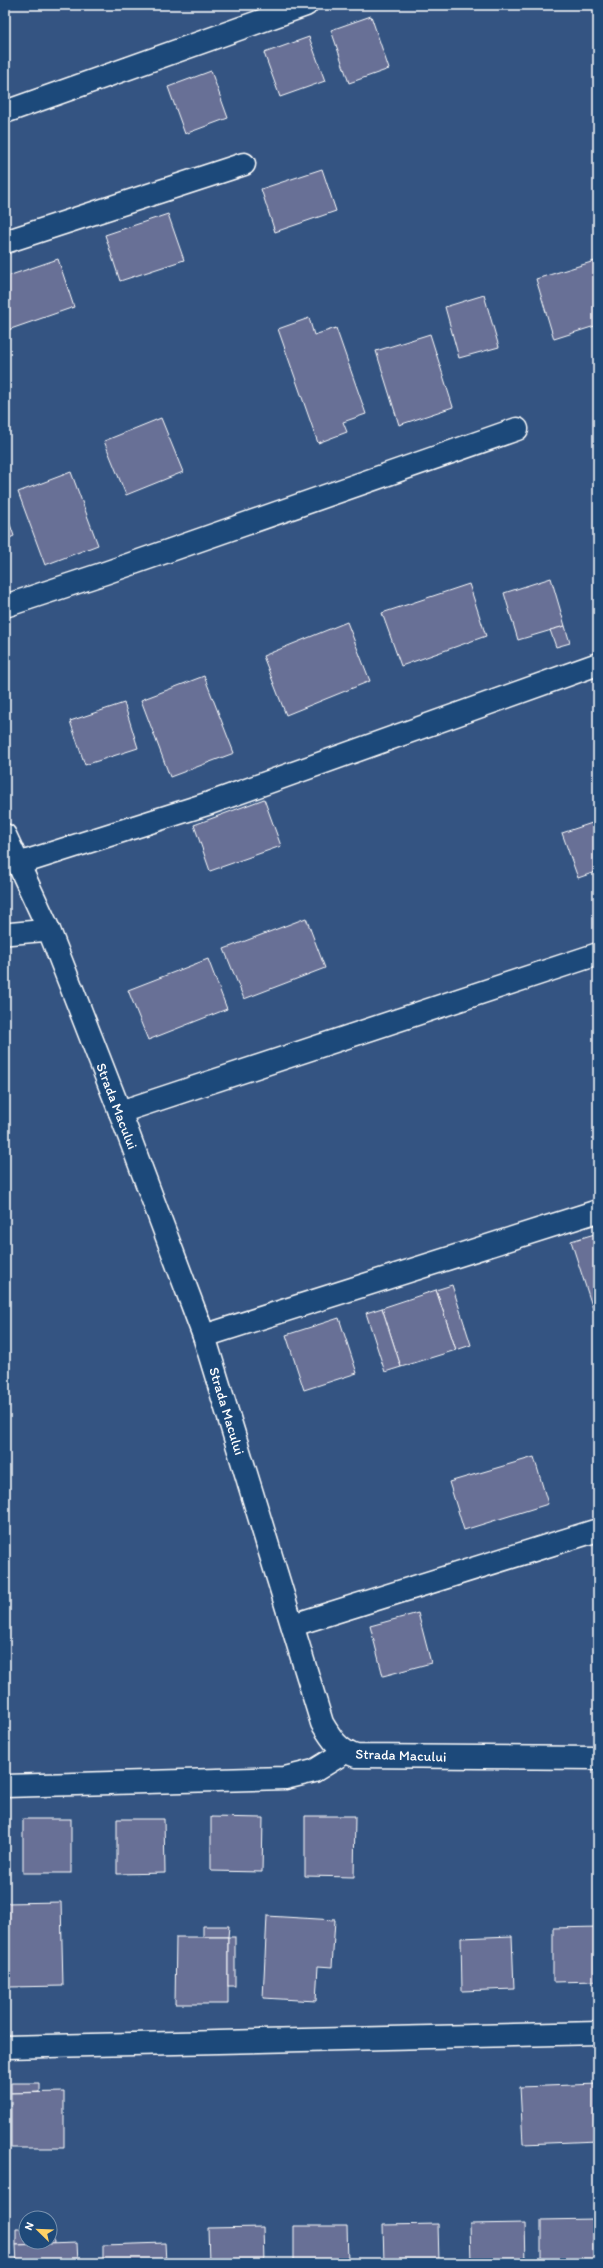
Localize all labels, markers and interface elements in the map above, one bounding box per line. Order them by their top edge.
street label: Strada Macului [92,1061,141,1152]
street label: Strada Macului [205,1365,248,1457]
street label: Strada Macului [355,1745,447,1766]
north arrow [18,2210,58,2250]
text: N [22,2220,37,2232]

